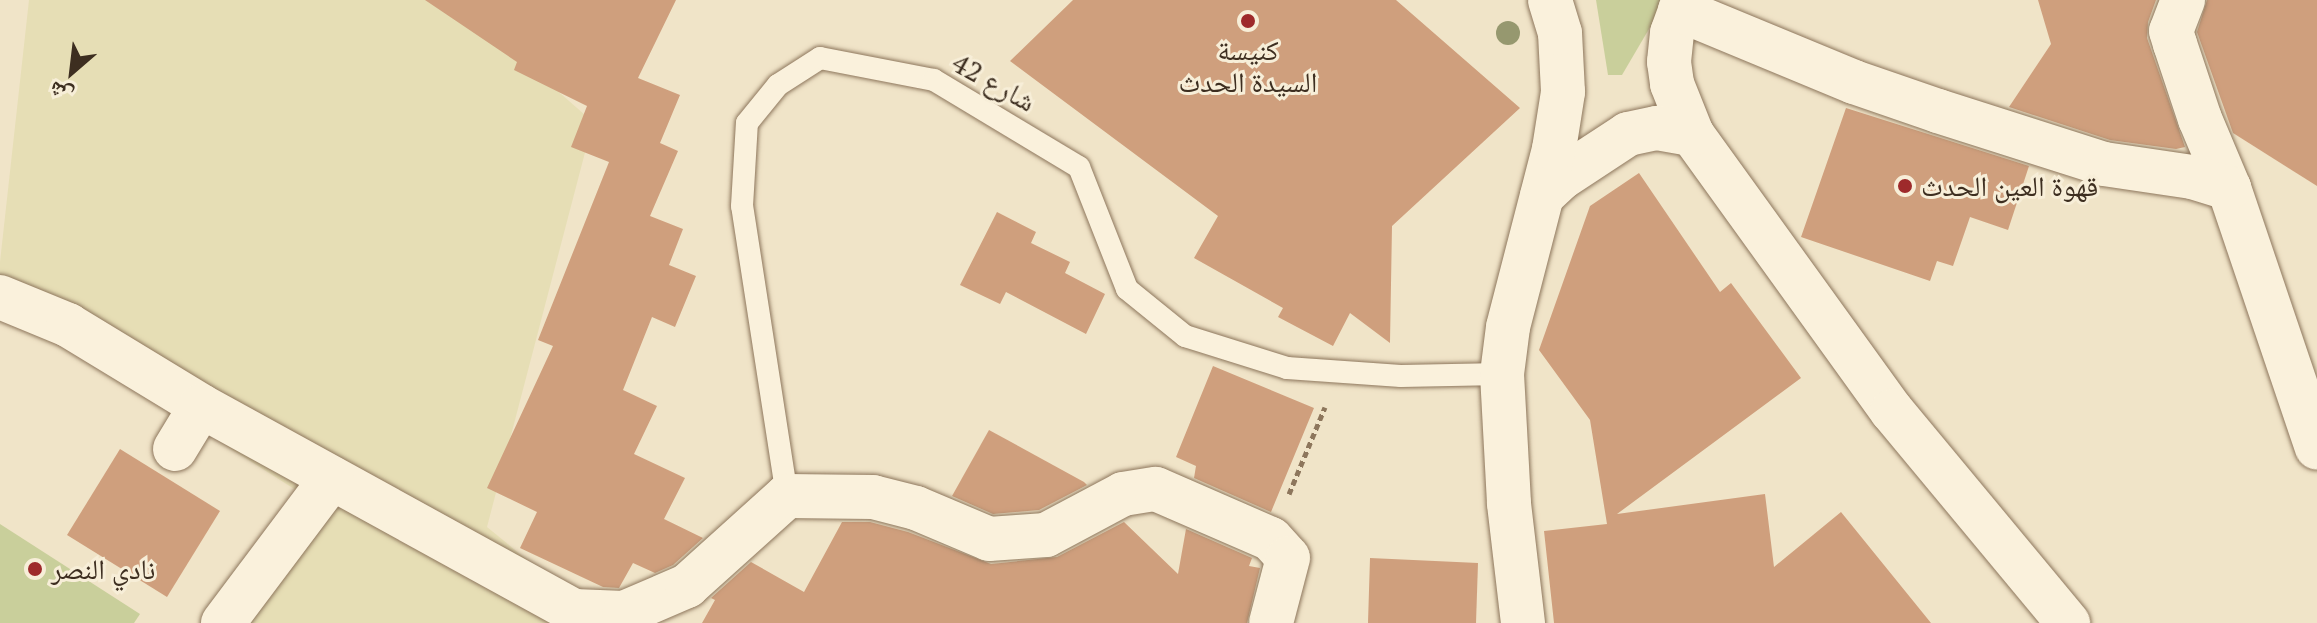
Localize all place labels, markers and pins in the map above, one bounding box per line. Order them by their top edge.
marker: كنيسة السيدة الحدث [1239,12,1257,30]
place label: كنيسة السيدة الحدث [1179,33,1317,99]
place label: قهوة العين الحدث [1921,169,2098,203]
marker: قهوة العين الحدث [1896,177,1914,195]
place label: نادي النصر [51,552,155,586]
marker: نادي النصر [26,560,44,578]

